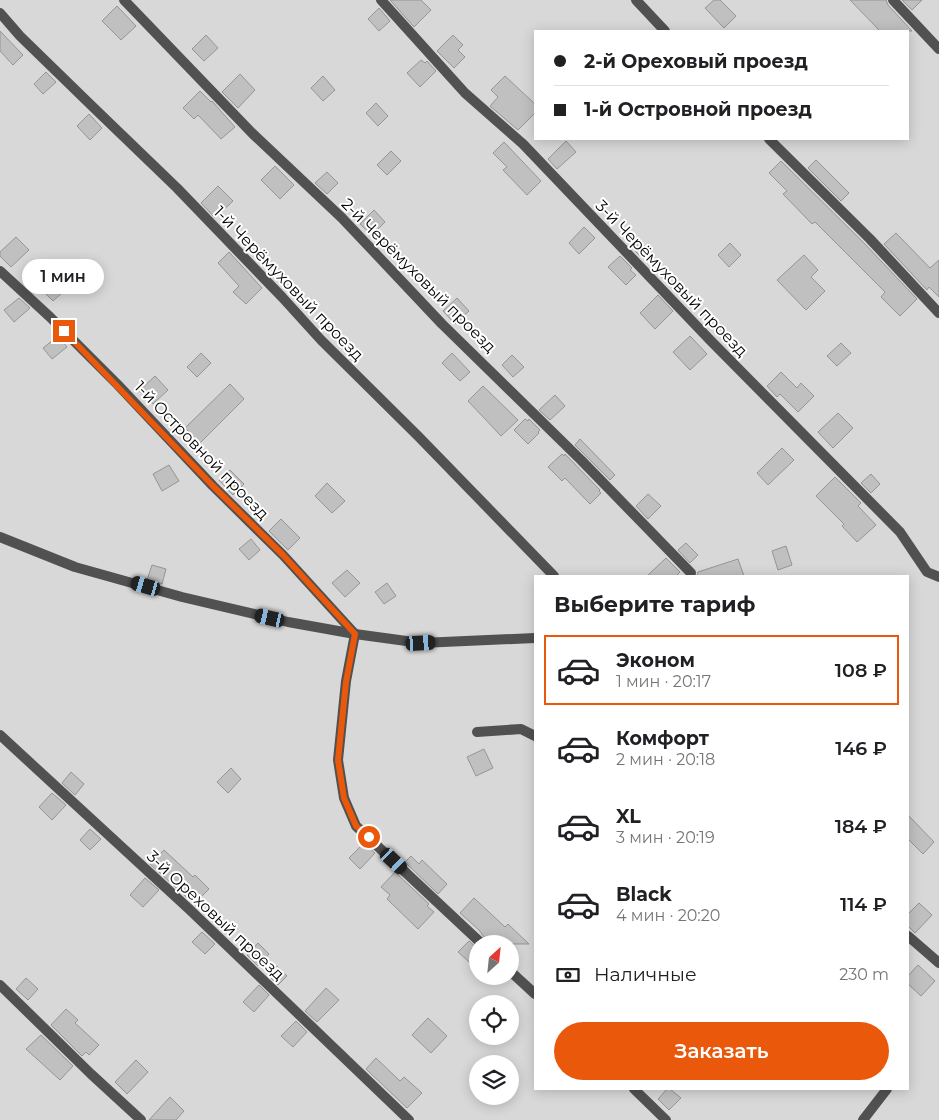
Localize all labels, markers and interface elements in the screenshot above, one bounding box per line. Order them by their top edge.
text: 2-й Ореховый проезд [584,50,808,73]
text: 1-й Островной проезд [584,98,812,121]
street label: 2-й Черёмуховый проезд [338,194,500,356]
street label: 3-й Черёмуховый проезд [592,196,752,361]
street label: 1-й Черёмуховый проезд [210,202,367,364]
callout: 1 мин [23,258,105,294]
text: 1 мин [40,267,86,286]
route end [53,320,75,342]
street label: 1-й Островной проезд [131,377,273,523]
car [129,575,162,597]
text: Выберите тариф [554,591,755,618]
car [253,607,286,629]
car [405,635,436,651]
icon: car [556,648,601,693]
text: Эконом [616,649,695,672]
text: 108 ₽ [835,659,887,682]
text: 1 мин · 20:17 [616,672,711,691]
icon: car [556,726,601,771]
text: Комфорт [616,727,709,750]
text: 146 ₽ [835,737,887,760]
text: 2 мин · 20:18 [616,750,715,769]
icon: car [556,804,601,849]
text: XL [616,805,641,828]
text: 184 ₽ [835,815,887,838]
route start [358,826,380,848]
text: 3 мин · 20:19 [616,828,715,847]
car [377,845,410,877]
street label: 3-й Ореховый проезд [143,847,288,984]
icon: car [556,882,601,927]
text: Black [616,883,672,906]
text: 114 ₽ [840,893,887,916]
text: 4 мин · 20:20 [616,906,720,925]
north arrow [469,935,519,985]
map controls [469,935,519,1105]
icon: cash [554,961,582,989]
text: Наличные [594,963,697,986]
text: 230 m [839,965,889,984]
button: locate [469,995,519,1045]
button: Заказать [554,1022,889,1080]
button: layers [469,1055,519,1105]

